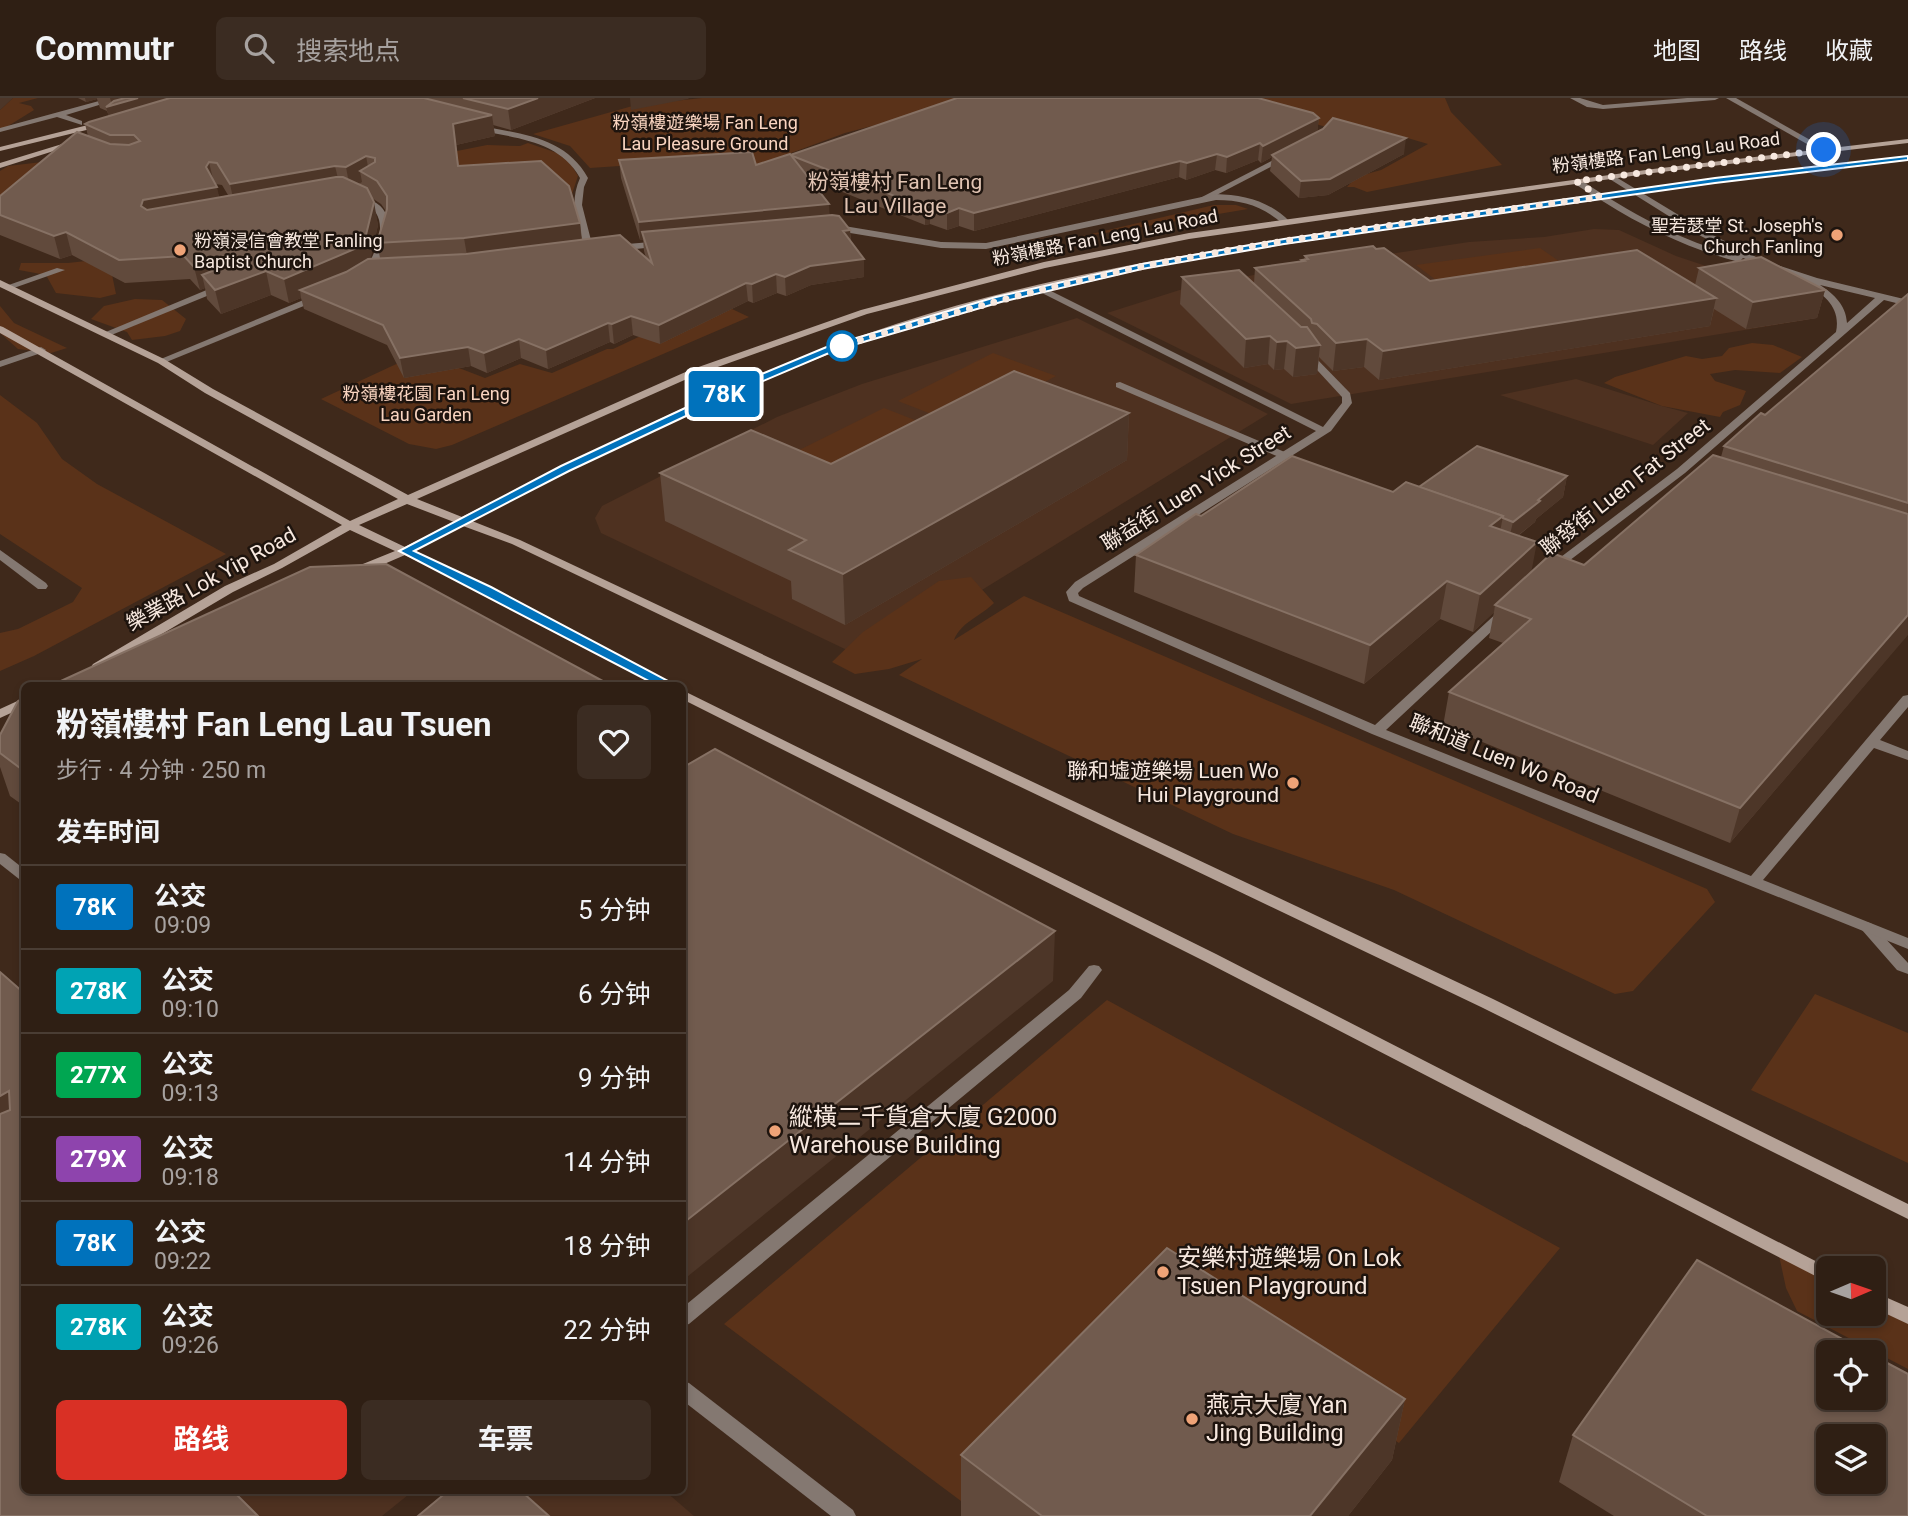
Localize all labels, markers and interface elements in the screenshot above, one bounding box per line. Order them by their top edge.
search box [216,17,706,80]
text: Commutr [35,29,174,68]
icon: search [240,29,278,67]
text: 搜索地点 [296,36,400,66]
text: 地图 [1653,37,1701,65]
text: 路线 [1739,37,1787,65]
text: 收藏 [1825,37,1873,65]
park label: 粉嶺樓遊樂場 Fan Leng Lau Pleasure Ground [612,112,798,154]
street label: 粉嶺樓路 Fan Leng Lau Road [1551,128,1781,176]
your location [1806,132,1841,167]
district label: 粉嶺樓村 Fan Leng Lau Village [808,170,982,218]
street label: 粉嶺樓路 Fan Leng Lau Road [990,205,1220,269]
place label: 聖若瑟堂 St. Joseph's Church Fanling [1651,215,1823,257]
marker: 聖若瑟堂 St. Joseph's Church Fanling [1829,227,1845,243]
place label: 粉嶺浸信會教堂 Fanling Baptist Church [194,230,383,272]
marker: 粉嶺浸信會教堂 Fanling Baptist Church [172,242,188,258]
unlabelled marker [827,331,857,361]
line badge: 78K [684,371,764,417]
text: 78K [703,380,745,408]
park label: 粉嶺樓花園 Fan Leng Lau Garden [342,383,510,425]
street label: 聯發街 Luen Fat Street [1535,413,1715,561]
street label: 聯益街 Luen Yick Street [1097,420,1295,556]
street label: 樂業路 Lok Yip Road [122,522,300,636]
text: 粉嶺樓村 Fan Leng Lau Tsuen [56,705,491,744]
button: heart [577,705,651,779]
street label: 聯和道 Luen Wo Road [1406,710,1602,808]
text: 步行 · 4 分钟 · 250 m [56,757,266,784]
place label: 聯和墟遊樂場 Luen Wo Hui Playground [1067,759,1279,807]
marker: 聯和墟遊樂場 Luen Wo Hui Playground [1285,775,1301,791]
text: 发车时间 [56,817,160,847]
text: 公交 [154,881,206,911]
text: 78K [73,893,116,921]
text: 5 分钟 [578,895,651,925]
text: 09:09 [154,912,211,939]
text: 公交 [162,965,214,995]
text: 278K [70,977,127,1005]
text: 6 分钟 [578,979,651,1009]
text: 09:10 [162,996,219,1023]
text: 公交 [162,1049,214,1079]
text: 277X [70,1061,127,1089]
text: 9 分钟 [578,1063,651,1093]
text: 09:13 [162,1080,219,1107]
place label: 縱橫二千貨倉大廈 G2000 Warehouse Building [789,1103,1057,1159]
marker: 縱橫二千貨倉大廈 G2000 Warehouse Building [767,1123,783,1139]
text: 公交 [162,1133,214,1163]
text: 279X [70,1145,127,1173]
text: 14 分钟 [563,1147,651,1177]
text: 09:18 [162,1164,219,1191]
text: 公交 [154,1217,206,1247]
text: 78K [73,1229,116,1257]
text: 18 分钟 [563,1231,651,1261]
place label: 安樂村遊樂場 On Lok Tsuen Playground [1177,1244,1402,1300]
text: 09:22 [154,1248,211,1275]
north arrow [1816,1256,1886,1326]
map controls [1816,1256,1886,1494]
marker: 安樂村遊樂場 On Lok Tsuen Playground [1155,1264,1171,1280]
text: 公交 [162,1301,214,1331]
text: 278K [70,1313,127,1341]
text: 22 分钟 [563,1315,651,1345]
text: 09:26 [162,1332,219,1359]
button: locate [1816,1340,1886,1410]
place label: 燕京大廈 Yan Jing Building [1206,1391,1348,1447]
button: 路线 [56,1400,347,1480]
button: 车票 [361,1400,651,1480]
marker: 燕京大廈 Yan Jing Building [1184,1411,1200,1427]
button: layers [1816,1424,1886,1494]

